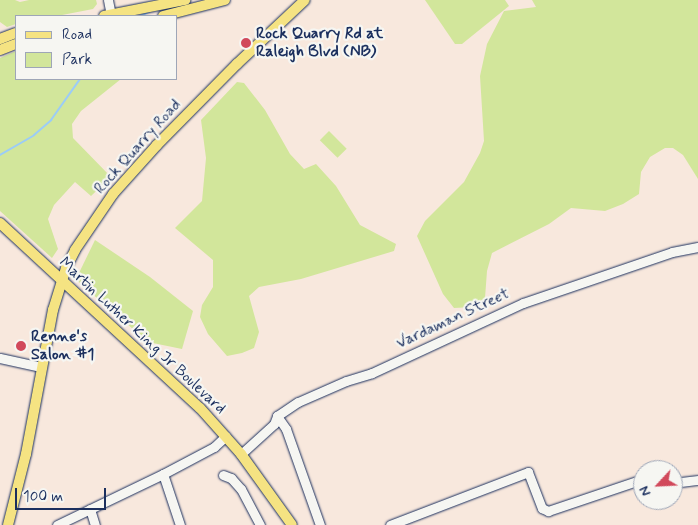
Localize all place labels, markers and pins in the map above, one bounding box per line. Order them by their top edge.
place label: Rock Quarry Rd at Raleigh Blvd (NB) [256,24,383,62]
marker: Rock Quarry Rd at Raleigh Blvd (NB) [240,37,252,49]
place label: Renne's Salon #1 [31,327,94,365]
marker: Renne's Salon #1 [15,340,27,352]

